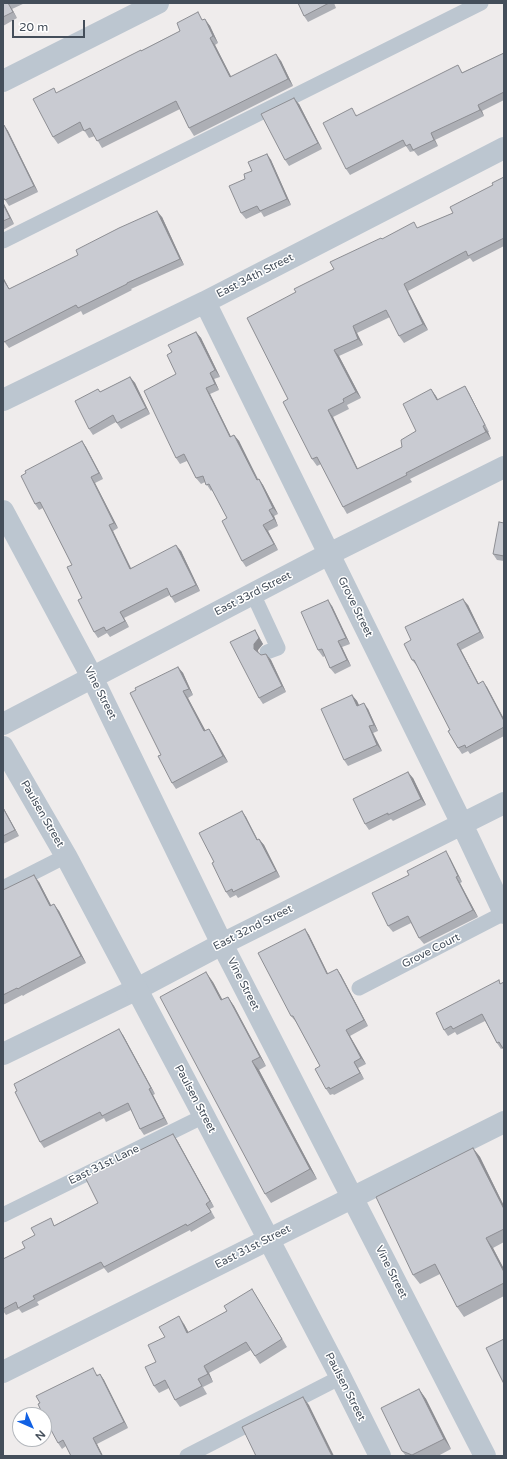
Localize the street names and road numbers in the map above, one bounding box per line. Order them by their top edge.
street label: East 34th Street [214,251,296,301]
street label: East 33rd Street [212,569,294,619]
street label: Grove Street [335,575,375,639]
street label: Vine Street [81,664,119,722]
street label: Paulsen Street [17,778,67,850]
street label: East 32nd Street [211,902,295,954]
street label: Grove Court [400,931,462,971]
street label: Vine Street [224,955,262,1013]
street label: Paulsen Street [172,1063,218,1135]
street label: East 31st Lane [67,1142,141,1188]
street label: East 31st Street [213,1222,293,1272]
street label: Vine Street [372,1243,410,1301]
street label: Paulsen Street [322,1351,368,1423]

